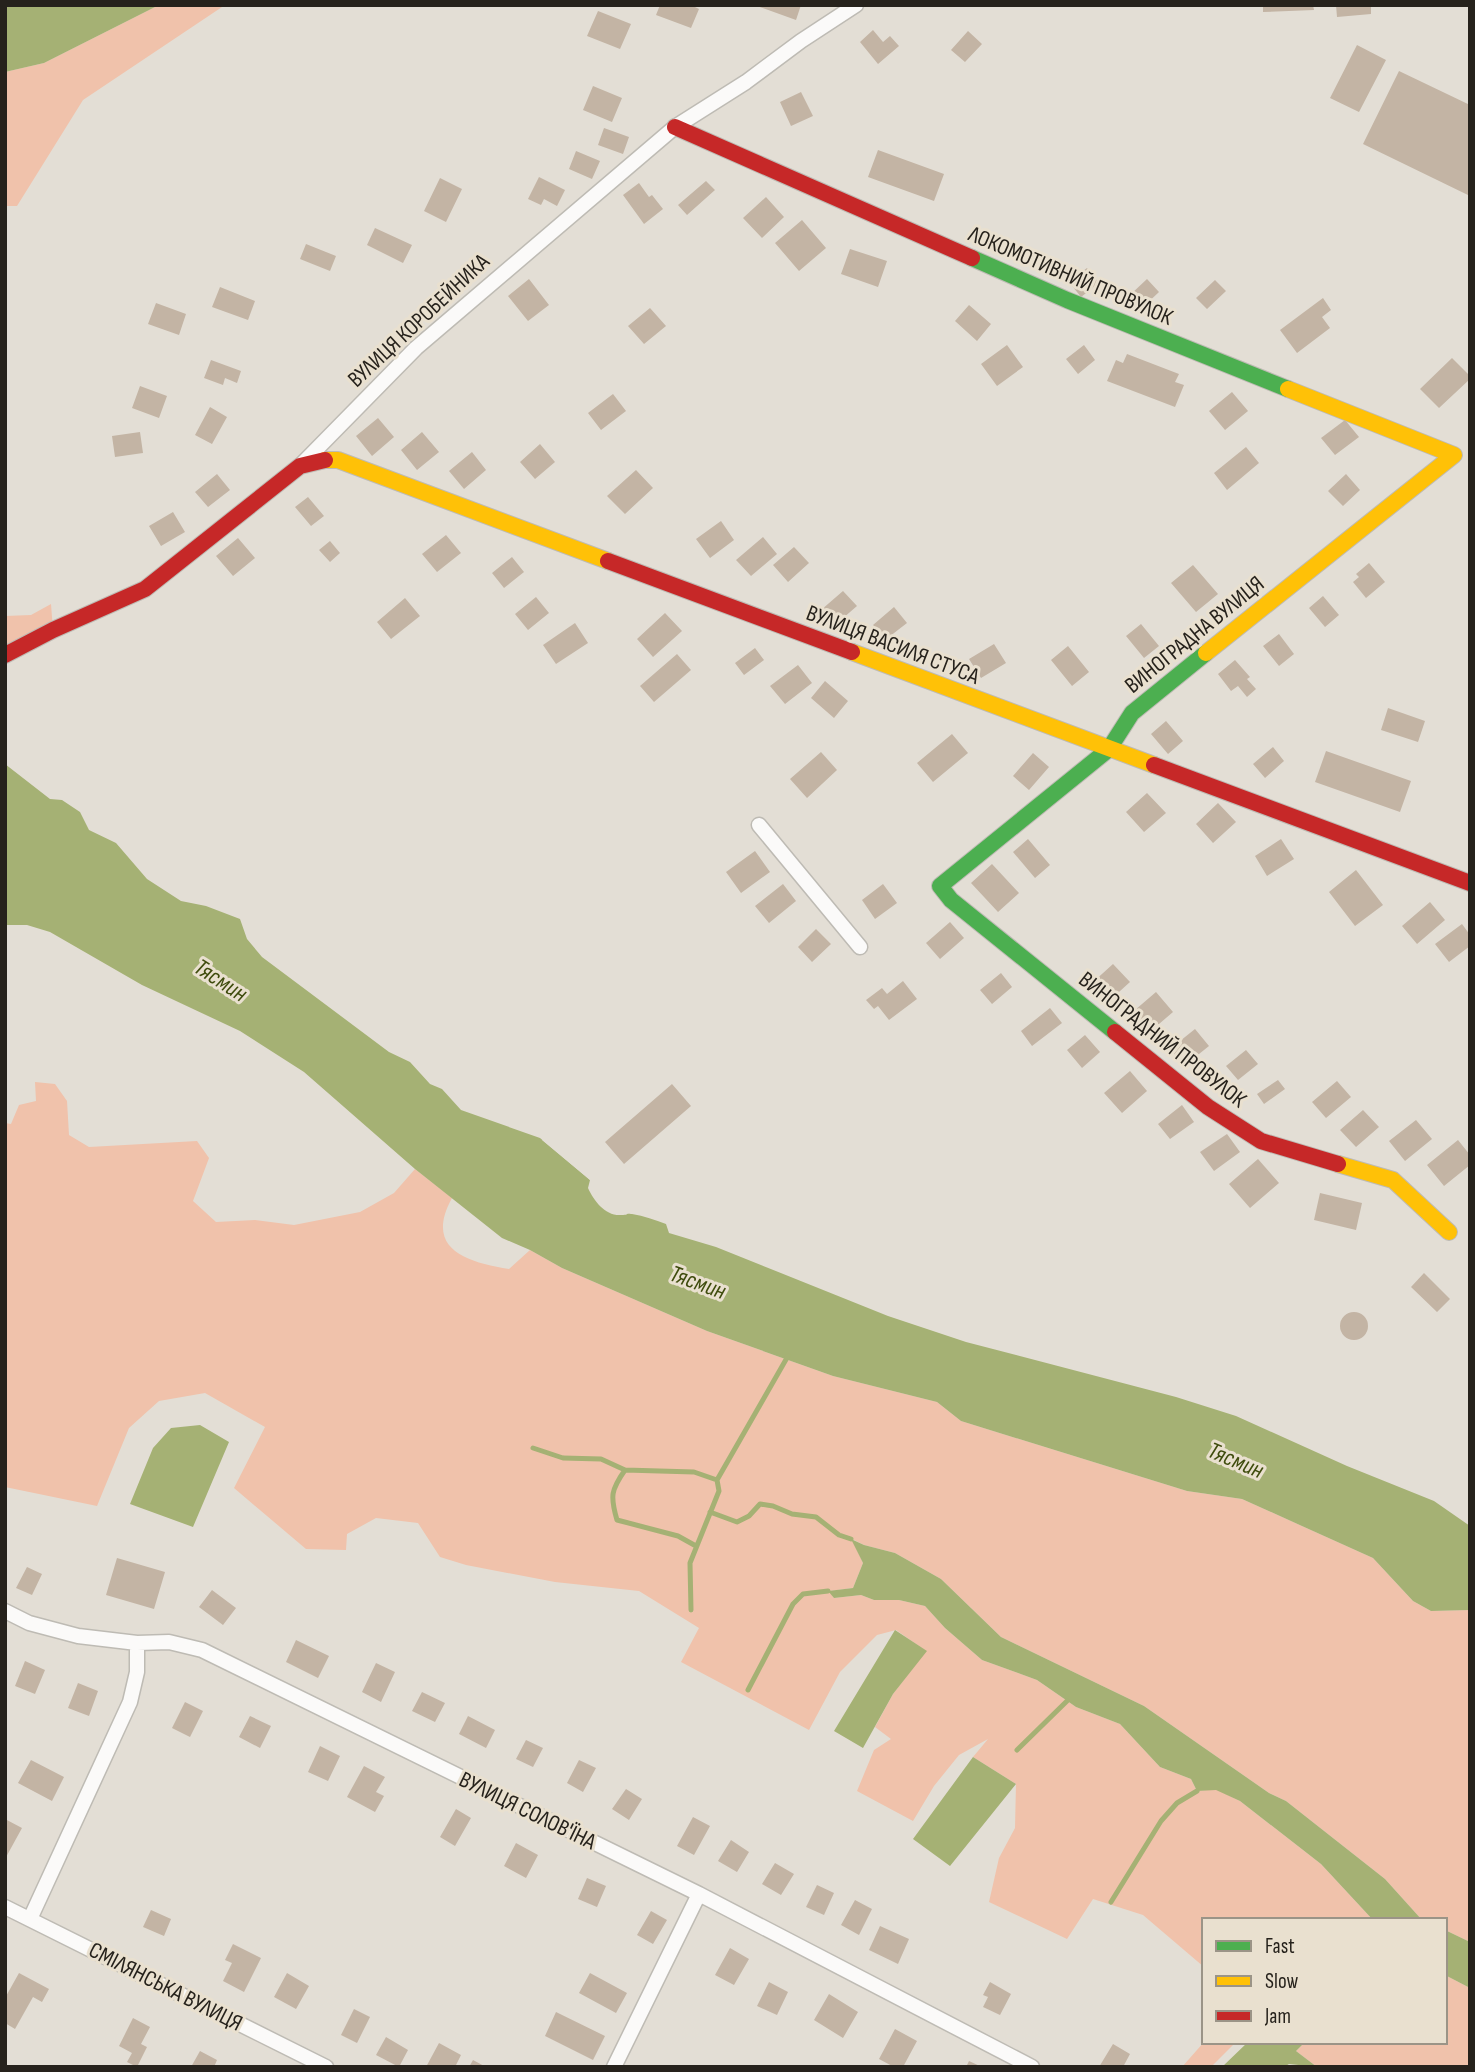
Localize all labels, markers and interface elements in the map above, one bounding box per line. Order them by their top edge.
street label: ЛОКОМОТИВНИЙ ПРОВУЛОК [963,220,1178,332]
street label: ВУЛИЦЯ КОРОБЕЙНИКА [342,248,495,393]
street label: ВИНОГРАДНА ВУЛИЦЯ [1119,570,1270,700]
street label: ВУЛИЦЯ ВАСИЛЯ СТУСА [802,599,983,691]
water label: Тясмин [189,953,253,1008]
street label: ВИНОГРАДНИЙ ПРОВУЛОК [1073,966,1252,1114]
water label: Тясмин [666,1259,730,1306]
water label: Тясмин [1204,1436,1268,1485]
street label: ВУЛИЦЯ СОЛОВ'ЇНА [454,1766,601,1856]
legend [1202,1918,1447,2044]
text: Fast [1265,1934,1295,1959]
street label: СМІЛЯНСЬКА ВУЛИЦЯ [84,1936,247,2038]
text: Slow [1265,1969,1299,1994]
text: Jam [1264,2004,1291,2029]

